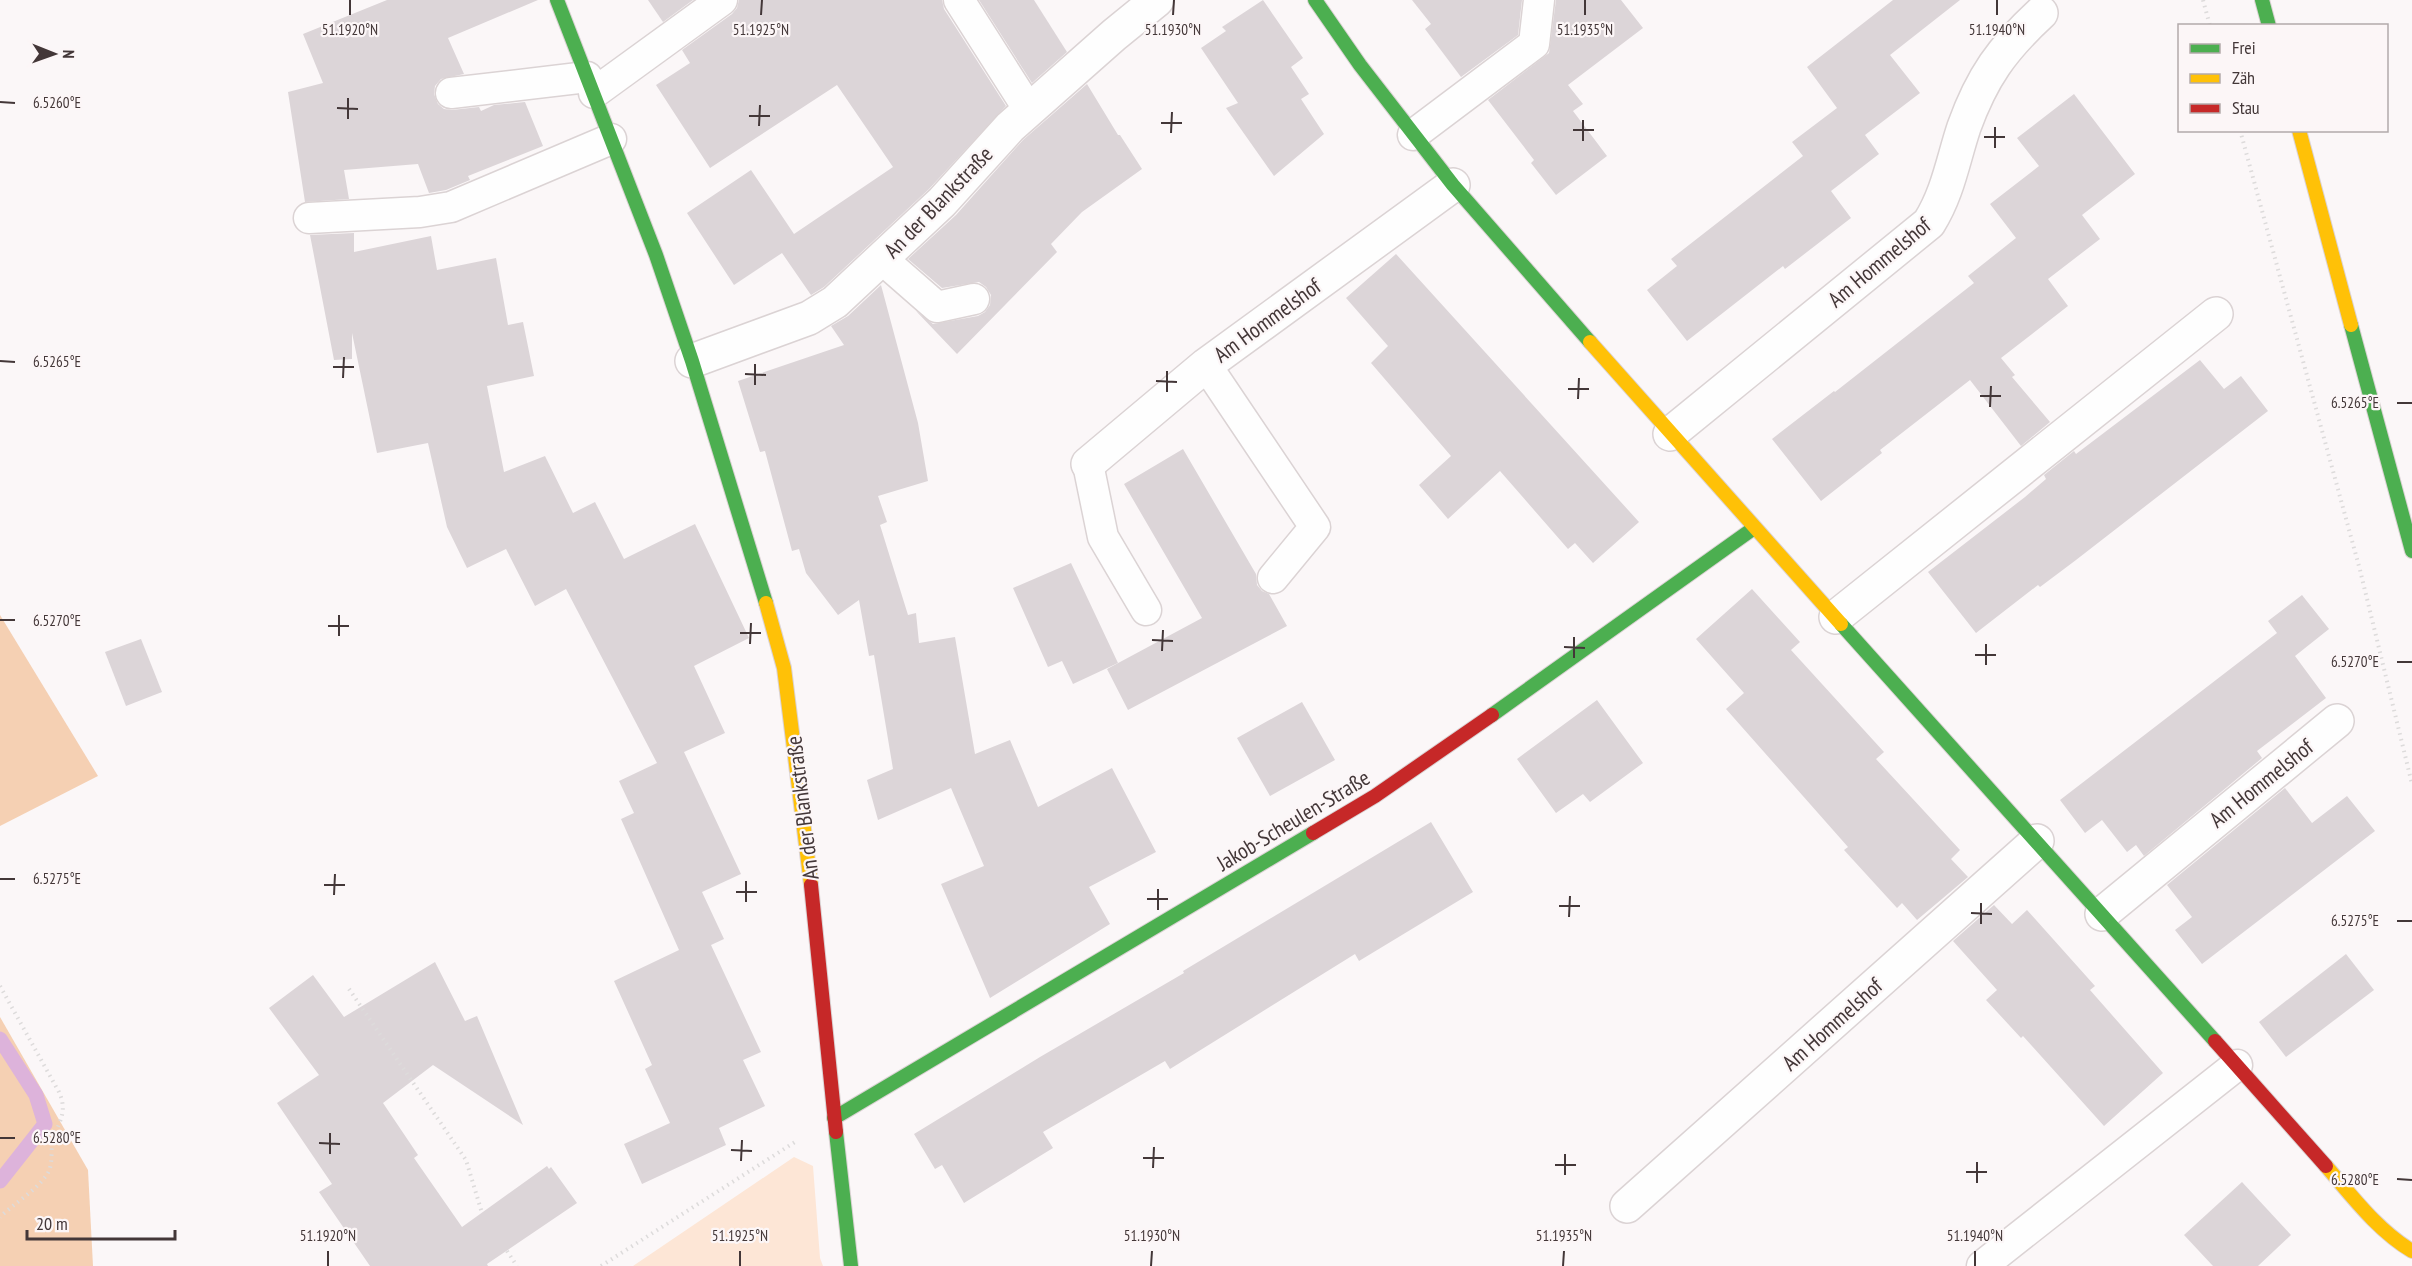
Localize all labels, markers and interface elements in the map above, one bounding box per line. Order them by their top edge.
text: 51.1920°N [322,20,378,39]
text: 51.1925°N [733,20,789,39]
text: 51.1930°N [1145,20,1201,39]
text: 51.1935°N [1557,20,1613,39]
text: 51.1940°N [1969,20,2025,39]
north arrow [24,24,84,84]
legend [2178,24,2388,132]
text: Frei [2232,36,2256,59]
text: N [59,50,79,59]
text: Zäh [2232,66,2255,89]
text: 6.5260°E [33,93,81,112]
text: Stau [2232,96,2260,119]
street label: An der Blankstraße [878,140,998,264]
street label: Am Hommelshof [1822,210,1937,313]
street label: Am Hommelshof [1208,271,1327,368]
text: 6.5265°E [33,352,81,371]
text: 6.5265°E [2331,393,2379,412]
text: 6.5270°E [33,611,81,630]
text: 6.5270°E [2331,652,2379,671]
street label: Am Hommelshof [2203,732,2320,833]
street label: An der Blankstraße [779,735,825,881]
street label: Jakob-Scheulen-Straße [1210,763,1375,877]
text: 6.5275°E [33,869,81,888]
text: 6.5275°E [2331,911,2379,930]
street label: Am Hommelshof [1776,971,1889,1076]
text: 6.5280°E [33,1128,81,1147]
text: 6.5280°E [2331,1170,2379,1189]
scale bar [27,1203,176,1241]
text: 20 m [36,1212,68,1235]
text: 51.1920°N [300,1226,356,1245]
text: 51.1925°N [712,1226,768,1245]
text: 51.1930°N [1124,1226,1180,1245]
text: 51.1935°N [1536,1226,1592,1245]
text: 51.1940°N [1947,1226,2003,1245]

